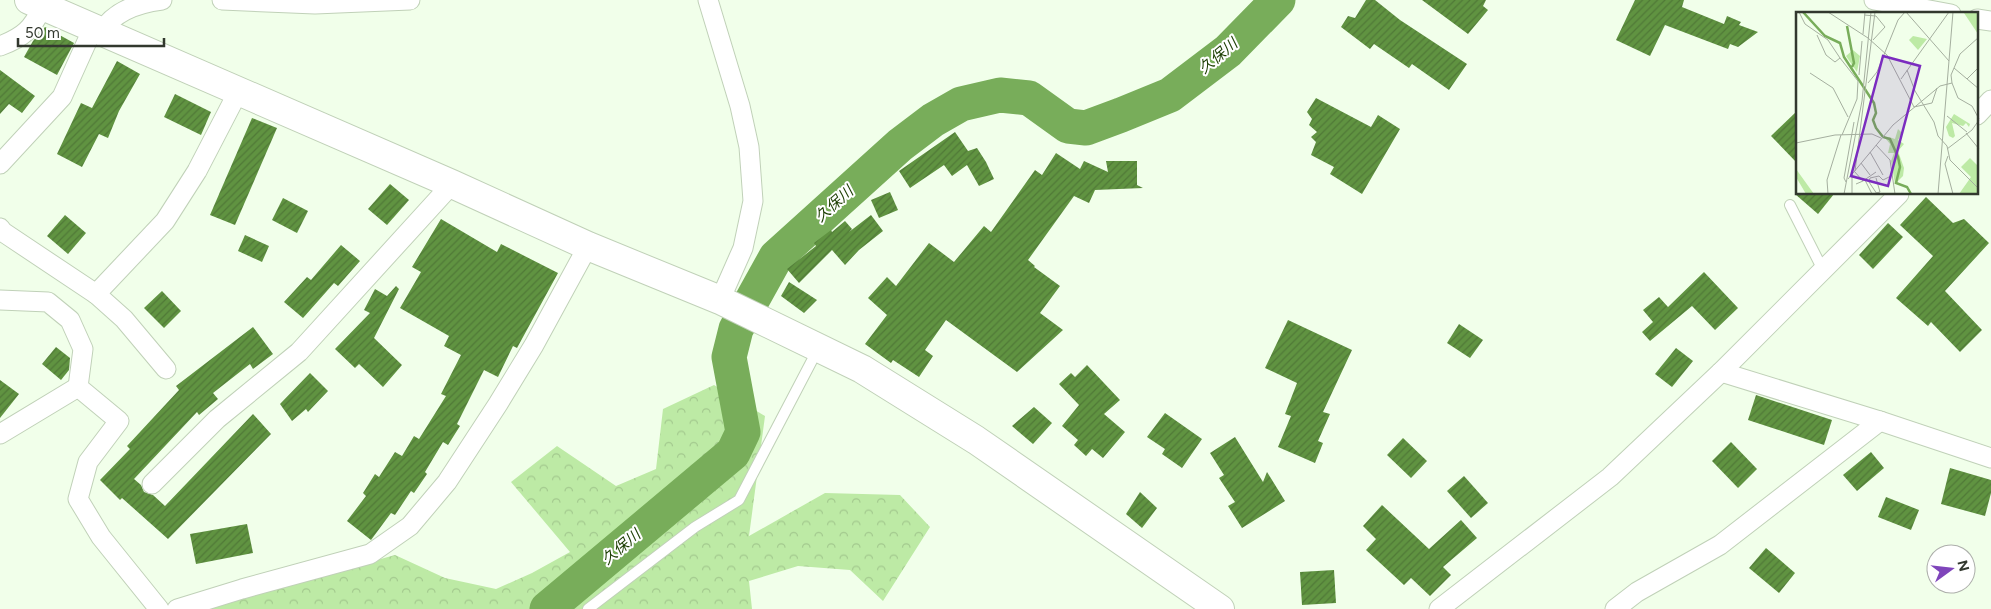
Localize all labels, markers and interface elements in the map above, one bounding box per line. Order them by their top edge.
inset map [1796,12,1978,195]
scale bar [18,15,164,47]
text: 50 m [25,24,60,42]
water label: 久保川 [1195,33,1243,77]
water label: 久保川 [811,181,858,226]
water label: 久保川 [598,524,646,568]
north arrow [1926,544,1976,594]
text: N [1953,558,1973,573]

